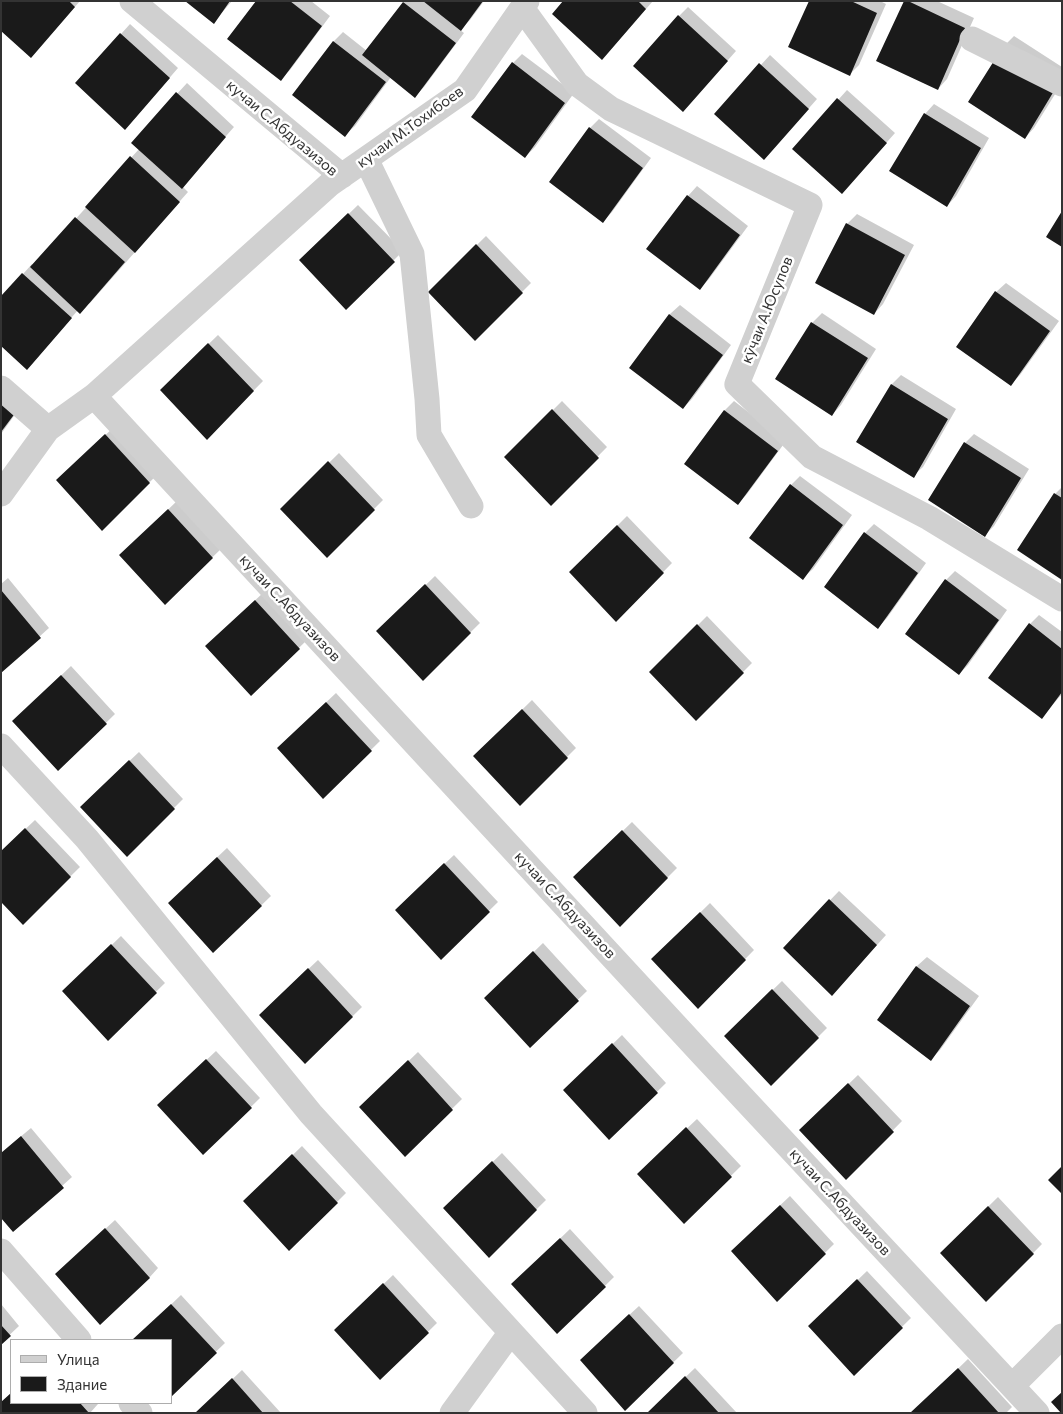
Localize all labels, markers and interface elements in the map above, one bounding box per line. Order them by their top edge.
street label: кучаи С.Абдуазизов [223,76,341,180]
street label: кучаи М.Тохибоев [353,82,467,172]
street label: кӯчаи А.Юсупов [737,254,797,366]
street label: кучаи С.Абдуазизов [236,551,344,665]
street label: кучаи С.Абдуазизов [511,848,619,962]
street label: кучаи С.Абдуазизов [786,1145,894,1259]
legend [10,1339,172,1404]
text: Улица [57,1350,99,1368]
text: Здание [57,1375,107,1393]

